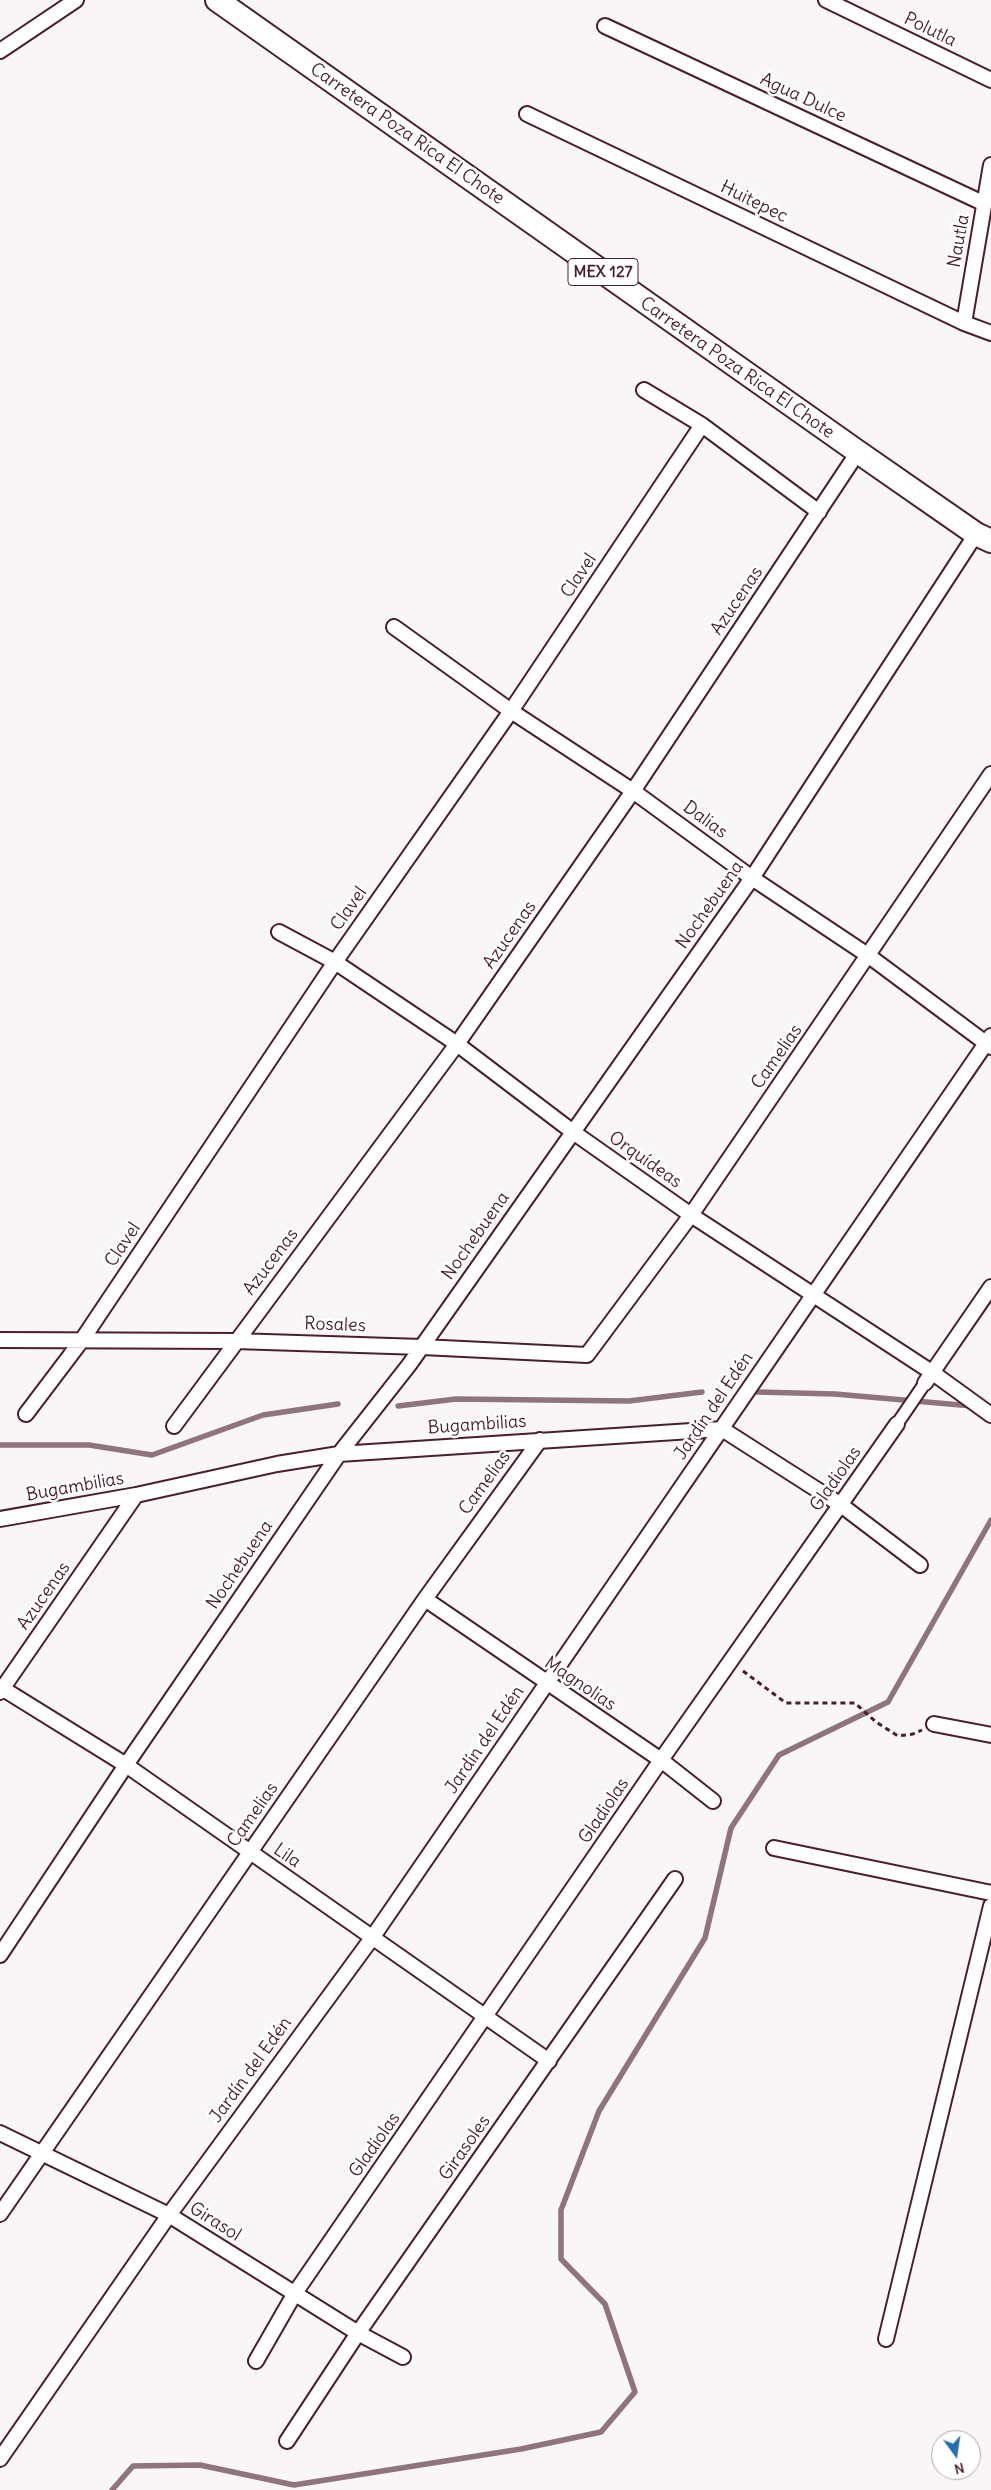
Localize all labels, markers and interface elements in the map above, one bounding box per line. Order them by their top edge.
street label: Polutla [900,8,960,52]
street label: Carretera Poza Rica El Chote [306,59,508,209]
street label: Agua Dulce [757,69,849,127]
street label: Huitepec [717,176,791,228]
street label: Nautla [944,213,974,269]
road number: MEX 127 [568,258,638,286]
street label: Carretera Poza Rica El Chote [636,293,838,443]
street label: Clavel [556,550,602,602]
street label: Azucenas [706,563,768,639]
street label: Dalias [679,797,731,843]
street label: Nochebuena [672,857,748,953]
street label: Clavel [326,883,372,935]
street label: Azucenas [479,897,541,973]
street label: Camelias [747,1020,807,1094]
street label: Orquídeas [604,1127,686,1193]
street label: Nochebuena [438,1188,514,1284]
street label: Clavel [100,1219,146,1271]
street label: Azucenas [239,1224,303,1300]
street label: Rosales [304,1313,366,1337]
street label: Jardín del Edén [670,1348,758,1464]
street label: Bugambilias [427,1411,527,1439]
street label: Gladiolas [806,1442,866,1516]
street label: Camelias [455,1447,515,1519]
street label: Bugambilias [24,1468,126,1506]
street label: Nochebuena [202,1517,278,1613]
street label: Azucenas [13,1558,75,1634]
street label: Magnolias [540,1652,620,1716]
street label: Jardín del Edén [441,1682,529,1798]
street label: Gladiolas [574,1774,634,1848]
street label: Camelias [223,1778,283,1852]
street label: Lila [269,1839,305,1873]
street label: Jardín del Edén [205,2013,297,2127]
street label: Gladiolas [345,2108,405,2182]
street label: Girasoles [435,2111,495,2185]
street label: Girasol [185,2198,245,2246]
north arrow [931,2430,981,2480]
text: N [953,2459,966,2478]

